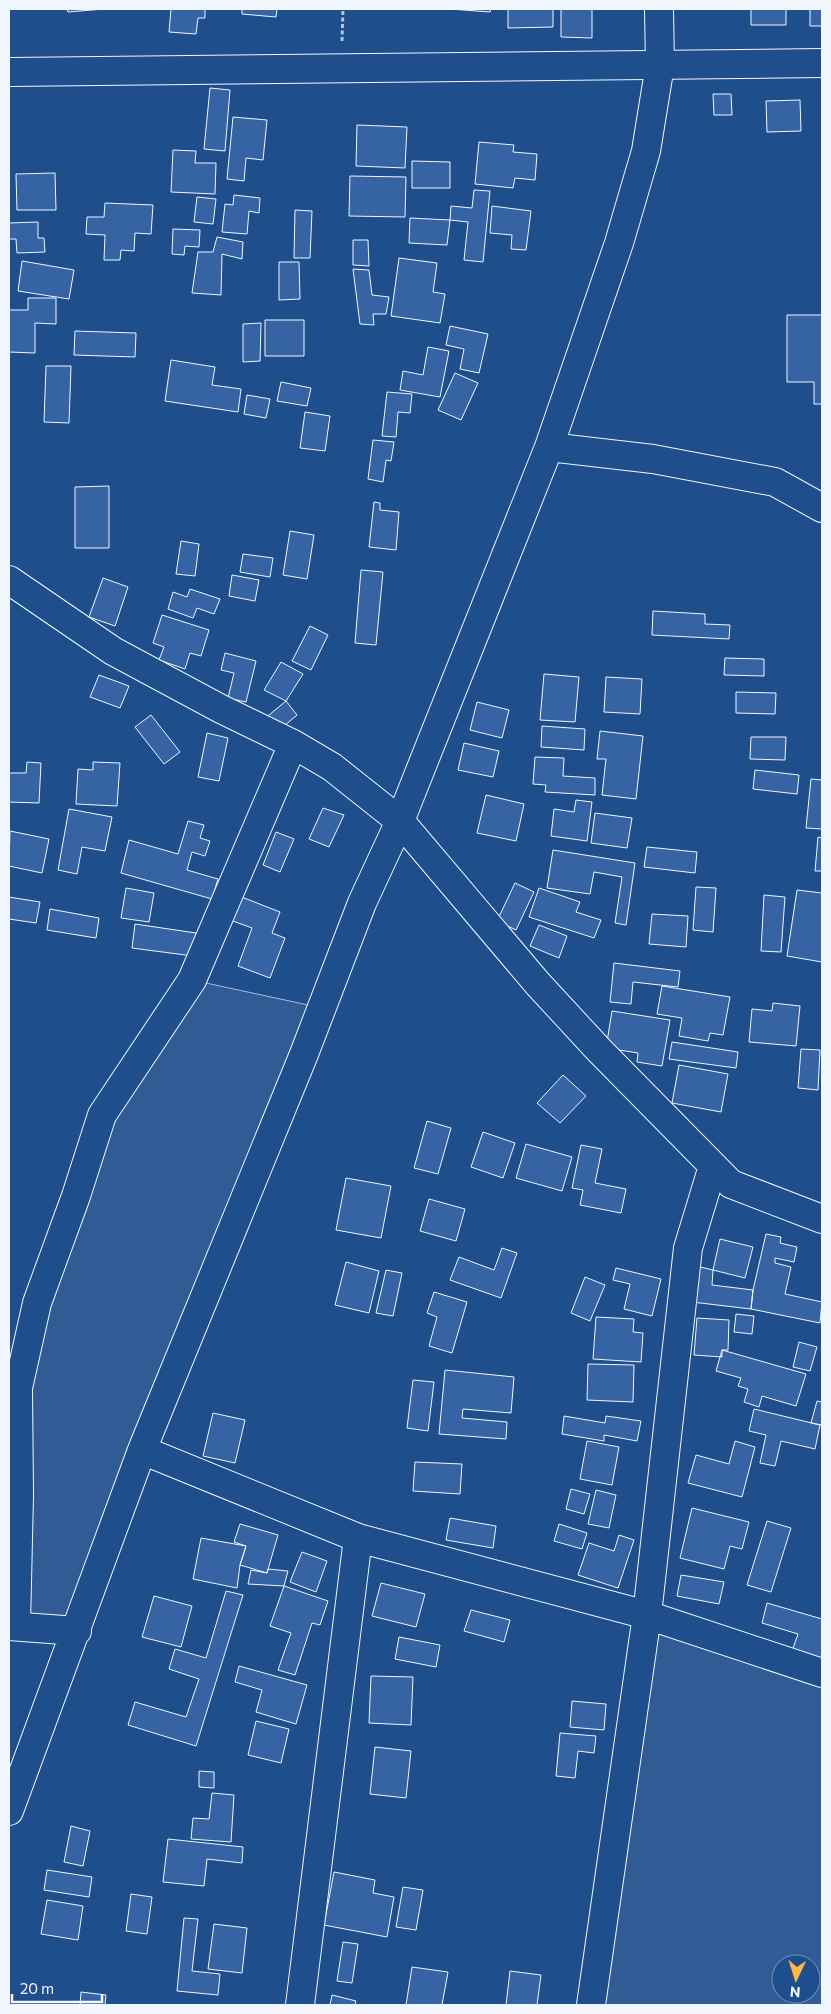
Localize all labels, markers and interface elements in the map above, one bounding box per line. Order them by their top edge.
north arrow [771,1954,821,2004]
scale bar [12,1972,102,2004]
text: 20 m [20,1979,54,1997]
text: N [789,1984,801,2001]

